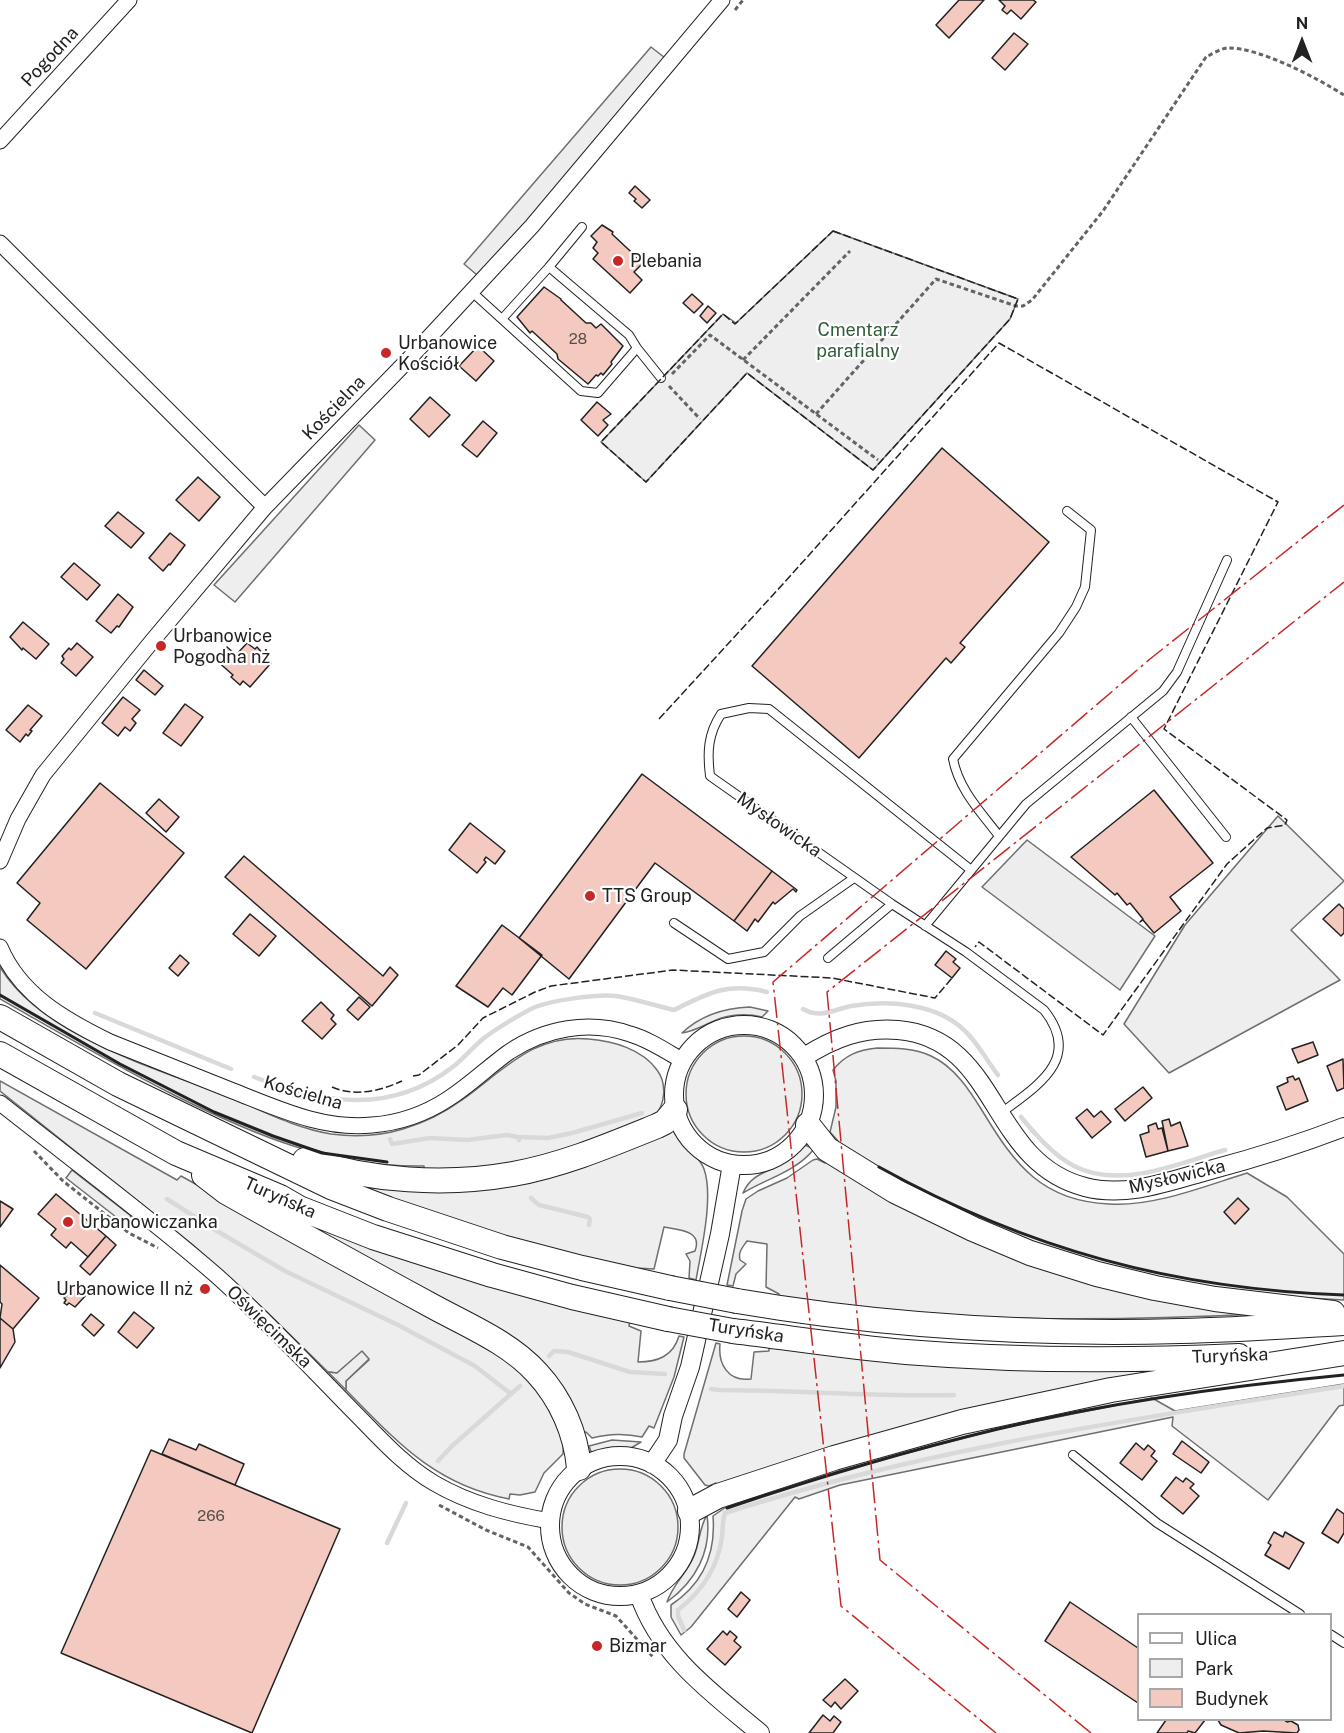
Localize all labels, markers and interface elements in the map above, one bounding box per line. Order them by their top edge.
north arrow [1272,12,1332,72]
text: N [1296,14,1308,33]
street label: Pogodna [17,23,83,91]
place label: Plebania [630,250,702,272]
marker: Plebania [611,254,625,268]
park label: Cmentarz parafialny [816,319,900,362]
house number: 28 [569,330,587,348]
place label: Urbanowice Kościół [398,332,497,374]
marker: Urbanowice Kościół [379,346,393,360]
street label: Kościelna [298,371,370,445]
place label: Urbanowice Pogodna nż [173,625,272,668]
marker: Urbanowice Pogodna nż [154,639,168,653]
street label: Mysłowicka [732,788,826,862]
place label: TTS Group [602,885,692,907]
marker: TTS Group [583,889,597,903]
street label: Kościelna [261,1071,345,1115]
street label: Mysłowicka [1127,1155,1227,1199]
street label: Turyńska [241,1173,319,1223]
place label: Urbanowiczanka [80,1211,218,1233]
marker: Urbanowiczanka [61,1215,75,1229]
place label: Urbanowice II nż [56,1278,193,1300]
street label: Oświęcimska [222,1281,316,1373]
marker: Urbanowice II nż [198,1282,212,1296]
street label: Turyńska [707,1314,785,1348]
street label: Turyńska [1191,1344,1269,1368]
house number: 266 [197,1507,225,1525]
legend [1137,1613,1332,1721]
text: Ulica [1195,1628,1237,1649]
place label: Bizmar [609,1635,667,1657]
marker: Bizmar [590,1639,604,1653]
text: Park [1195,1658,1233,1679]
text: Budynek [1195,1688,1269,1709]

